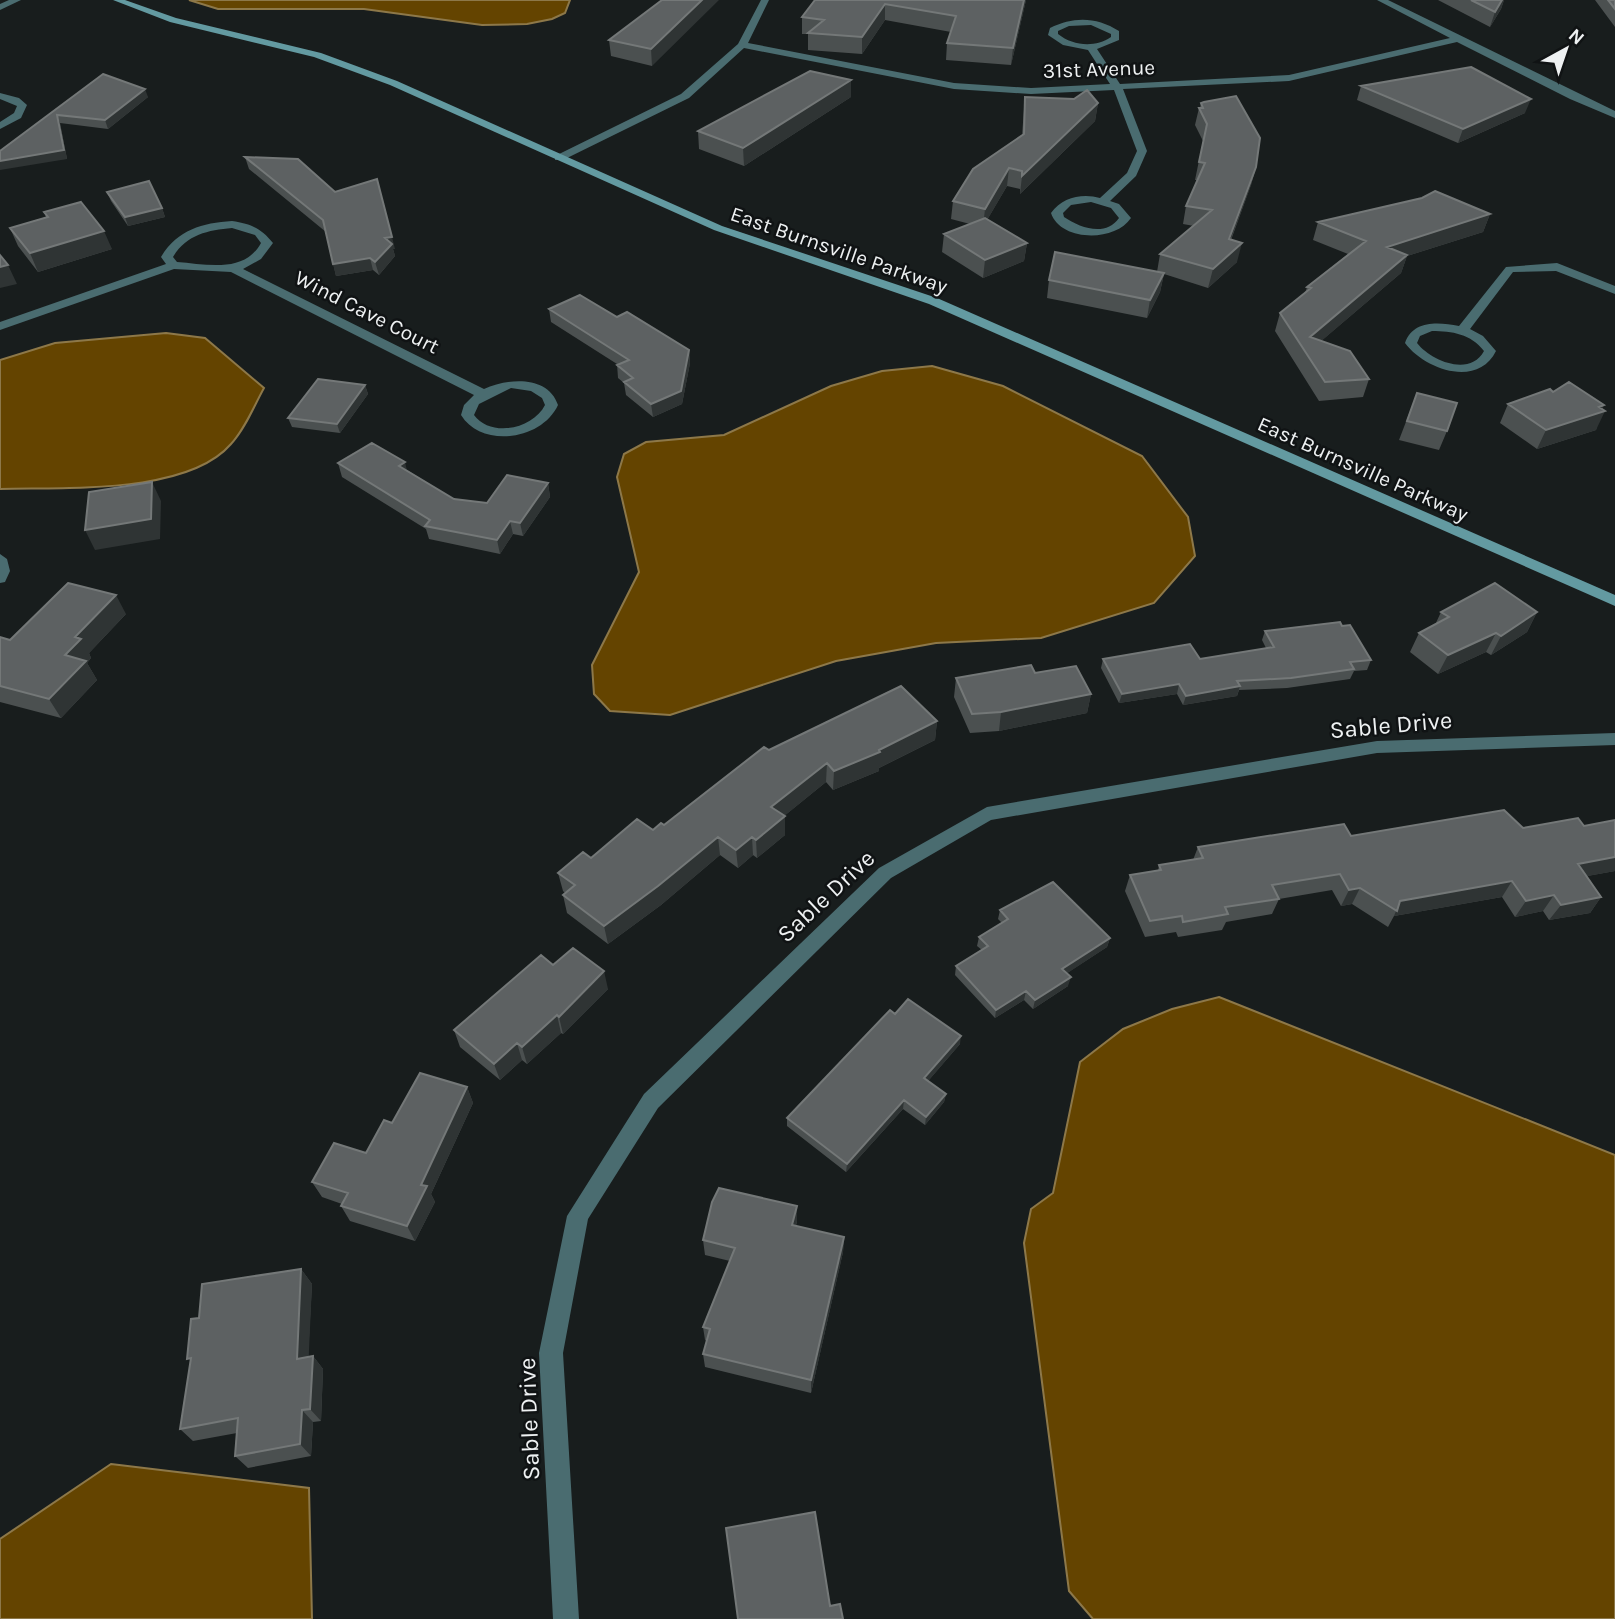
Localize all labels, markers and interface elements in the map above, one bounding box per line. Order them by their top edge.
north arrow [1531,14,1601,84]
text: N [1564,24,1589,50]
street label: 31st Avenue [1042,55,1156,83]
street label: East Burnsville Parkway [727,202,951,299]
street label: Wind Cave Court [291,265,443,359]
street label: East Burnsville Parkway [1254,412,1472,526]
street label: Sable Drive [1329,706,1453,744]
street label: Sable Drive [772,844,880,948]
street label: Sable Drive [513,1357,545,1481]

